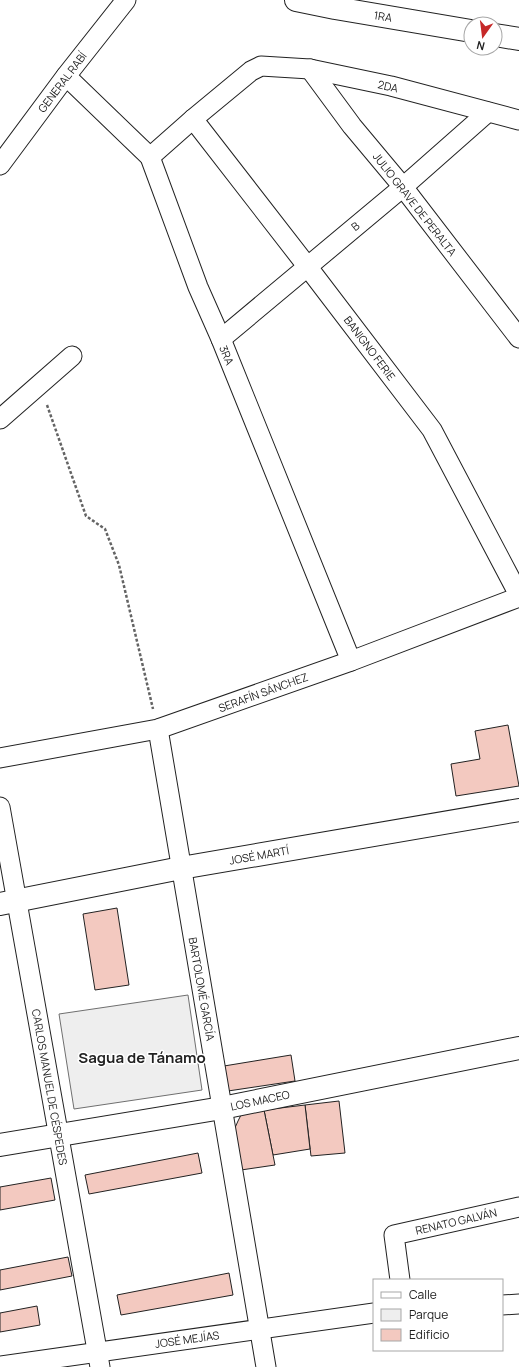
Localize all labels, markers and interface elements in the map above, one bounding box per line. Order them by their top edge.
street label: 1RA [373,7,393,25]
north arrow [463,16,503,56]
text: N [475,38,486,54]
street label: GENERAL RABÍ [34,48,90,115]
street label: 2DA [376,76,400,96]
street label: JULIO GRAVE DE PERALTA [370,149,460,259]
street label: B [348,218,363,234]
street label: BANIGNO FERIE [341,313,399,383]
street label: 3RA [216,343,238,367]
street label: SERAFÍN SÁNCHEZ [216,669,310,715]
street label: JOSÉ MARTÍ [228,842,291,868]
street label: BARTOLOMÉ GARCÍA [185,936,219,1042]
street label: CARLOS MANUEL DE CÉSPEDES [29,1008,71,1167]
district label: Sagua de Tánamo [78,1047,206,1068]
street label: LOS MACEO [229,1086,291,1114]
street label: RENATO GALVÁN [414,1204,498,1238]
legend [373,1279,503,1351]
text: Calle [409,1286,437,1303]
text: Parque [409,1306,448,1323]
text: Edificio [409,1326,449,1343]
street label: JOSÉ MEJÍAS [154,1327,220,1351]

